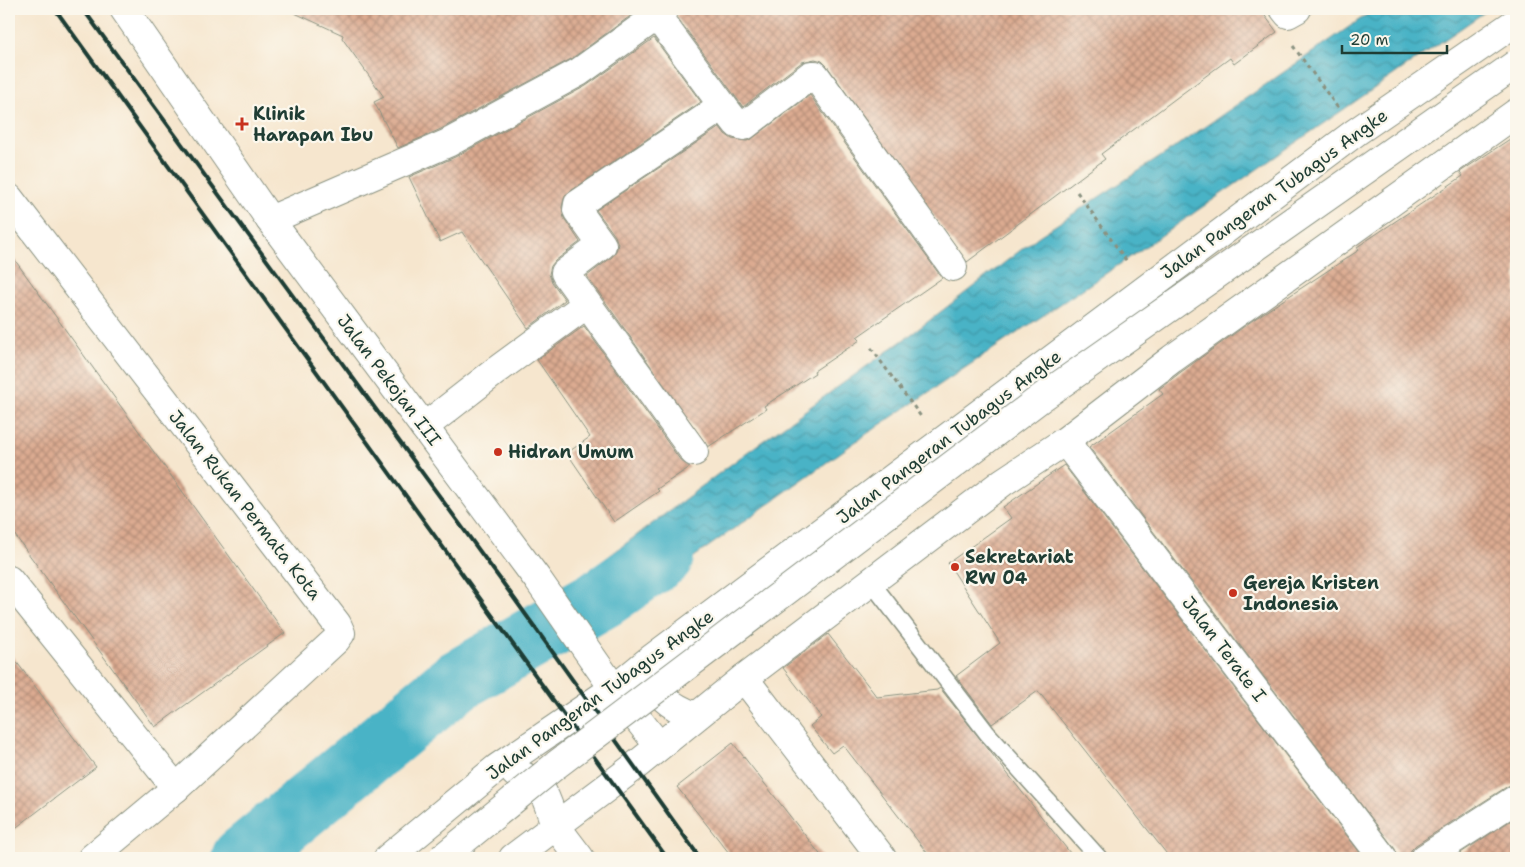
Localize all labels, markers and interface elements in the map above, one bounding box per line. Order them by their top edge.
scale bar [1342,22,1448,54]
text: 20 m [1350,30,1389,50]
place label: Klinik Harapan Ibu [253,102,373,147]
street label: Jalan Pangeran Tubagus Angke [1156,103,1392,285]
marker: Klinik Harapan Ibu [235,117,249,131]
street label: Jalan Pekojan III [332,309,446,451]
street label: Jalan Pangeran Tubagus Angke [832,345,1066,529]
street label: Jalan Rukan Permata Kota [163,405,327,605]
place label: Hidran Umum [508,440,634,464]
marker: Hidran Umum [492,446,504,458]
place label: Sekretariat RW 04 [965,545,1074,590]
marker: Sekretariat RW 04 [949,561,961,573]
place label: Gereja Kristen Indonesia [1243,571,1379,616]
marker: Gereja Kristen Indonesia [1227,587,1239,599]
street label: Jalan Terate I [1176,591,1272,707]
street label: Jalan Pangeran Tubagus Angke [482,604,718,786]

